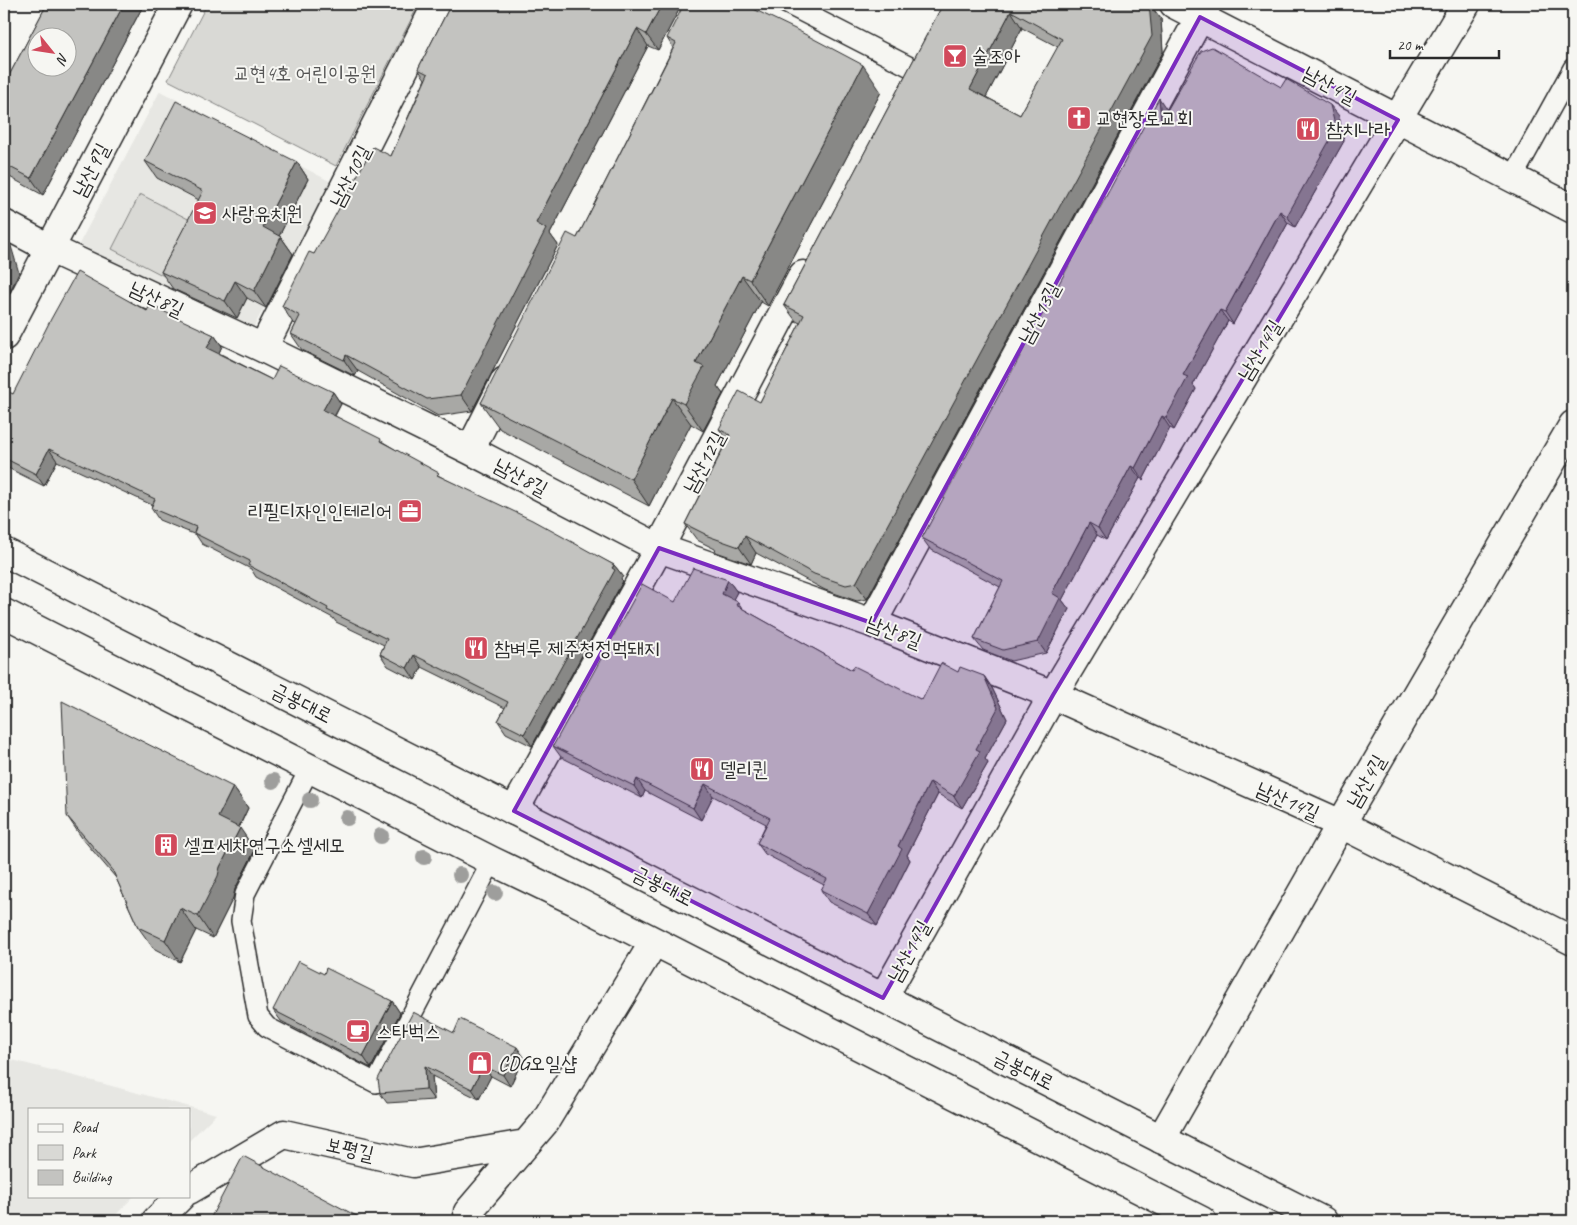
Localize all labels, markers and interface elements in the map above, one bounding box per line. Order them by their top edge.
north arrow [28,28,78,78]
scale bar [1390,28,1498,60]
text: 20 m [1397,36,1424,55]
bar icon: 술조아 [942,43,968,69]
place label: 술조아 [972,44,1020,69]
text: N [52,50,72,68]
park label: 교현4호 어린이공원 [234,61,376,86]
street label: 남산4길 [1299,61,1361,109]
church icon: 교현장로교회 [1066,105,1092,131]
place label: 교현장로교회 [1096,106,1193,131]
restaurant icon: 참치나라 [1295,116,1321,142]
place label: 참치나라 [1326,117,1390,142]
street label: 남산9길 [67,139,115,201]
street label: 남산10길 [324,141,376,211]
school or university icon: 사랑유치원 [192,200,218,226]
place label: 사랑유치원 [222,201,302,226]
street label: 남산8길 [126,276,188,322]
street label: 남산13길 [1012,278,1066,348]
street label: 남산14길 [1232,315,1288,385]
street label: 남산12길 [677,427,731,497]
street label: 남산8길 [490,453,552,501]
office icon: 리필디자인인테리어 [397,498,423,524]
place label: 리필디자인인테리어 [247,499,392,524]
street label: 남산8길 [863,610,925,654]
restaurant icon: 참벼루 제주청정먹돼지 [463,635,489,661]
place label: 참벼루 제주청정먹돼지 [494,636,660,661]
street label: 금봉대로 [268,677,336,729]
street label: 남산4길 [1341,750,1391,812]
restaurant icon: 델리퀸 [689,756,715,782]
place label: 델리퀸 [720,757,768,782]
street label: 남산14길 [1253,776,1323,826]
building icon: 셀프세차연구소셀세모 [153,832,179,858]
place label: 셀프세차연구소셀세모 [184,833,345,858]
street label: 금봉대로 [629,860,697,912]
street label: 남산14길 [882,916,936,986]
cafe icon: 스타벅스 [345,1018,371,1044]
place label: 스타벅스 [376,1019,440,1044]
street label: 금봉대로 [990,1044,1058,1096]
shop icon: CDG오일샵 [467,1050,493,1076]
place label: CDG오일샵 [498,1051,577,1076]
legend [28,1108,190,1198]
text: Road [72,1118,99,1137]
street label: 보평길 [324,1131,376,1167]
text: Park [72,1144,97,1163]
text: Building [72,1168,112,1187]

